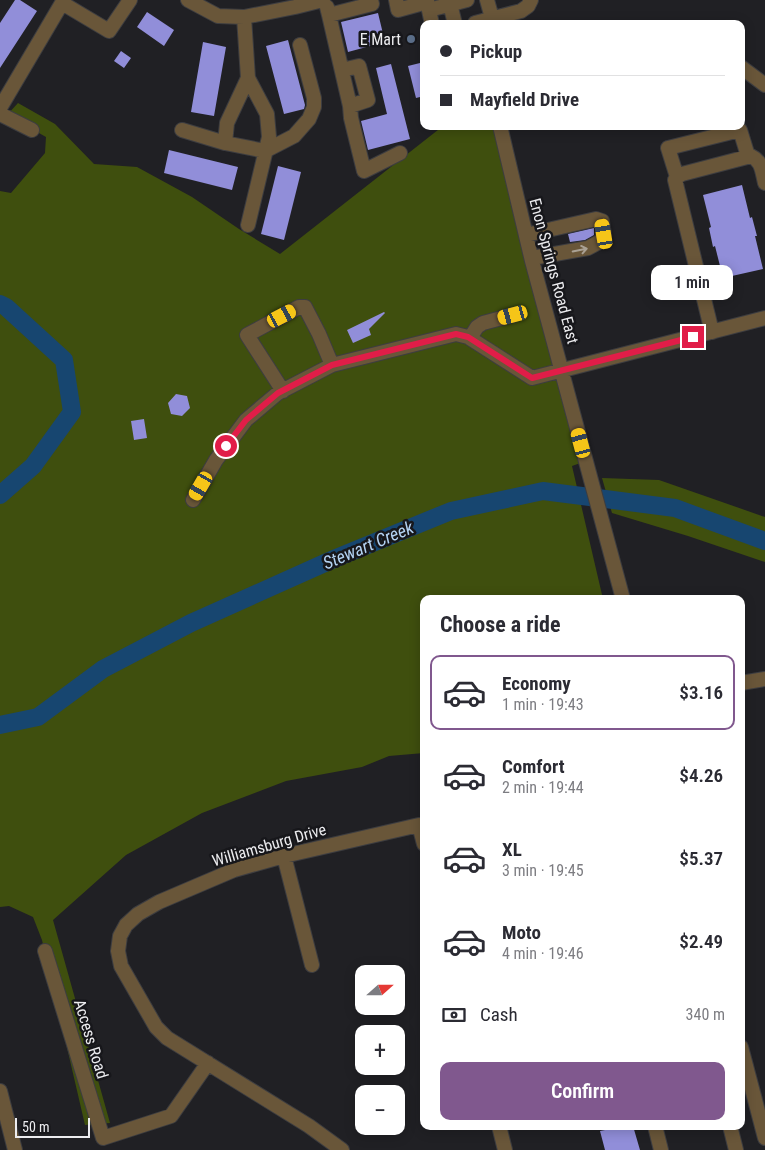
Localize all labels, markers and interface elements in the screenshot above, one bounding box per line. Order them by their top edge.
place label: E Mart [360,30,401,49]
marker: E Mart [405,33,417,45]
text: Pickup [470,40,522,63]
text: Mayfield Drive [470,88,579,111]
street label: Enon Springs Road East [525,196,583,346]
car [594,218,613,250]
one-way arrow [571,244,587,254]
callout: 1 min [652,264,734,300]
text: 1 min [674,273,710,292]
car [265,302,298,330]
car [496,304,529,326]
route end [682,326,704,348]
car [569,427,592,459]
route start [215,435,237,457]
car [187,469,214,503]
water label: Stewart Creek [320,516,418,574]
text: Choose a ride [440,612,561,637]
icon: car [442,670,487,715]
text: Economy [502,672,571,695]
text: $3.16 [679,681,723,704]
text: 1 min · 19:43 [502,695,584,714]
icon: car [442,753,487,798]
text: Comfort [502,755,565,778]
text: $4.26 [679,764,723,787]
text: 2 min · 19:44 [502,778,584,797]
street label: Williamsburg Drive [210,820,328,870]
icon: car [442,836,487,881]
text: XL [502,838,522,861]
text: $5.37 [679,847,723,870]
text: 3 min · 19:45 [502,861,584,880]
icon: car [442,919,487,964]
text: Moto [502,921,541,944]
text: $2.49 [679,930,723,953]
text: 4 min · 19:46 [502,944,584,963]
north arrow [355,965,405,1015]
map controls [355,965,405,1135]
street label: Access Road [70,997,112,1081]
icon: cash [440,1001,468,1029]
text: Cash [480,1003,518,1026]
text: 340 m [686,1005,725,1024]
button: + [355,1025,405,1075]
button: Confirm [440,1062,725,1120]
button: − [355,1085,405,1135]
scale bar [15,1115,90,1138]
text: 50 m [22,1119,50,1135]

